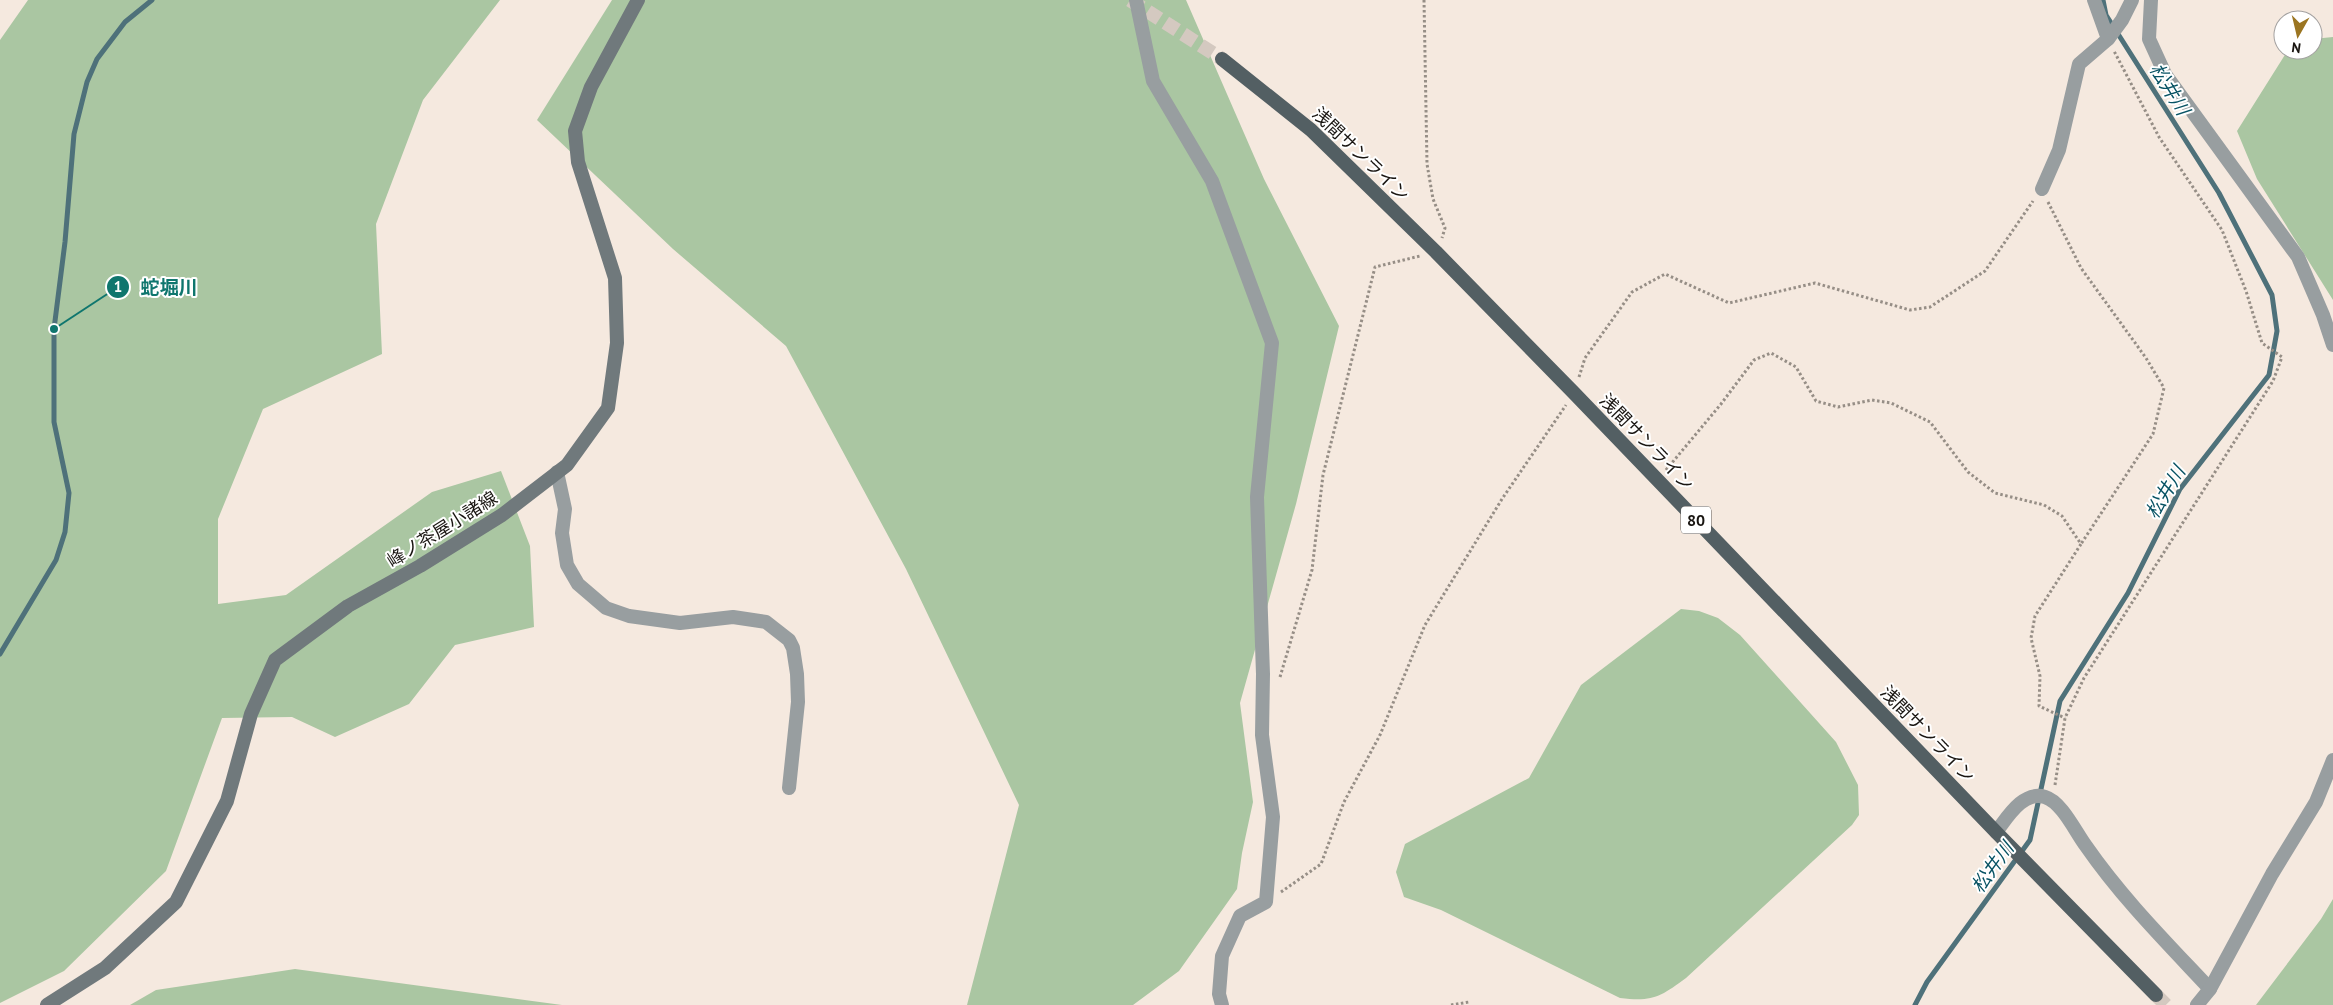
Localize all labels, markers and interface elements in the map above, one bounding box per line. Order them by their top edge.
north arrow [2273,10,2323,60]
text: N [2290,38,2302,57]
water label: 松井川 [2145,58,2196,121]
street label: 浅間サンライン [1308,102,1414,206]
callout: 蛇堀川 [105,270,207,304]
text: 蛇堀川 [140,275,198,299]
text: 1 [114,277,122,296]
street label: 浅間サンライン [1595,389,1699,495]
water label: 松井川 [2140,460,2191,523]
street label: 峰ノ茶屋小諸線 [382,486,502,572]
road number: 80 [1681,506,1711,534]
street label: 浅間サンライン [1876,681,1980,787]
water label: 松井川 [1966,835,2020,897]

